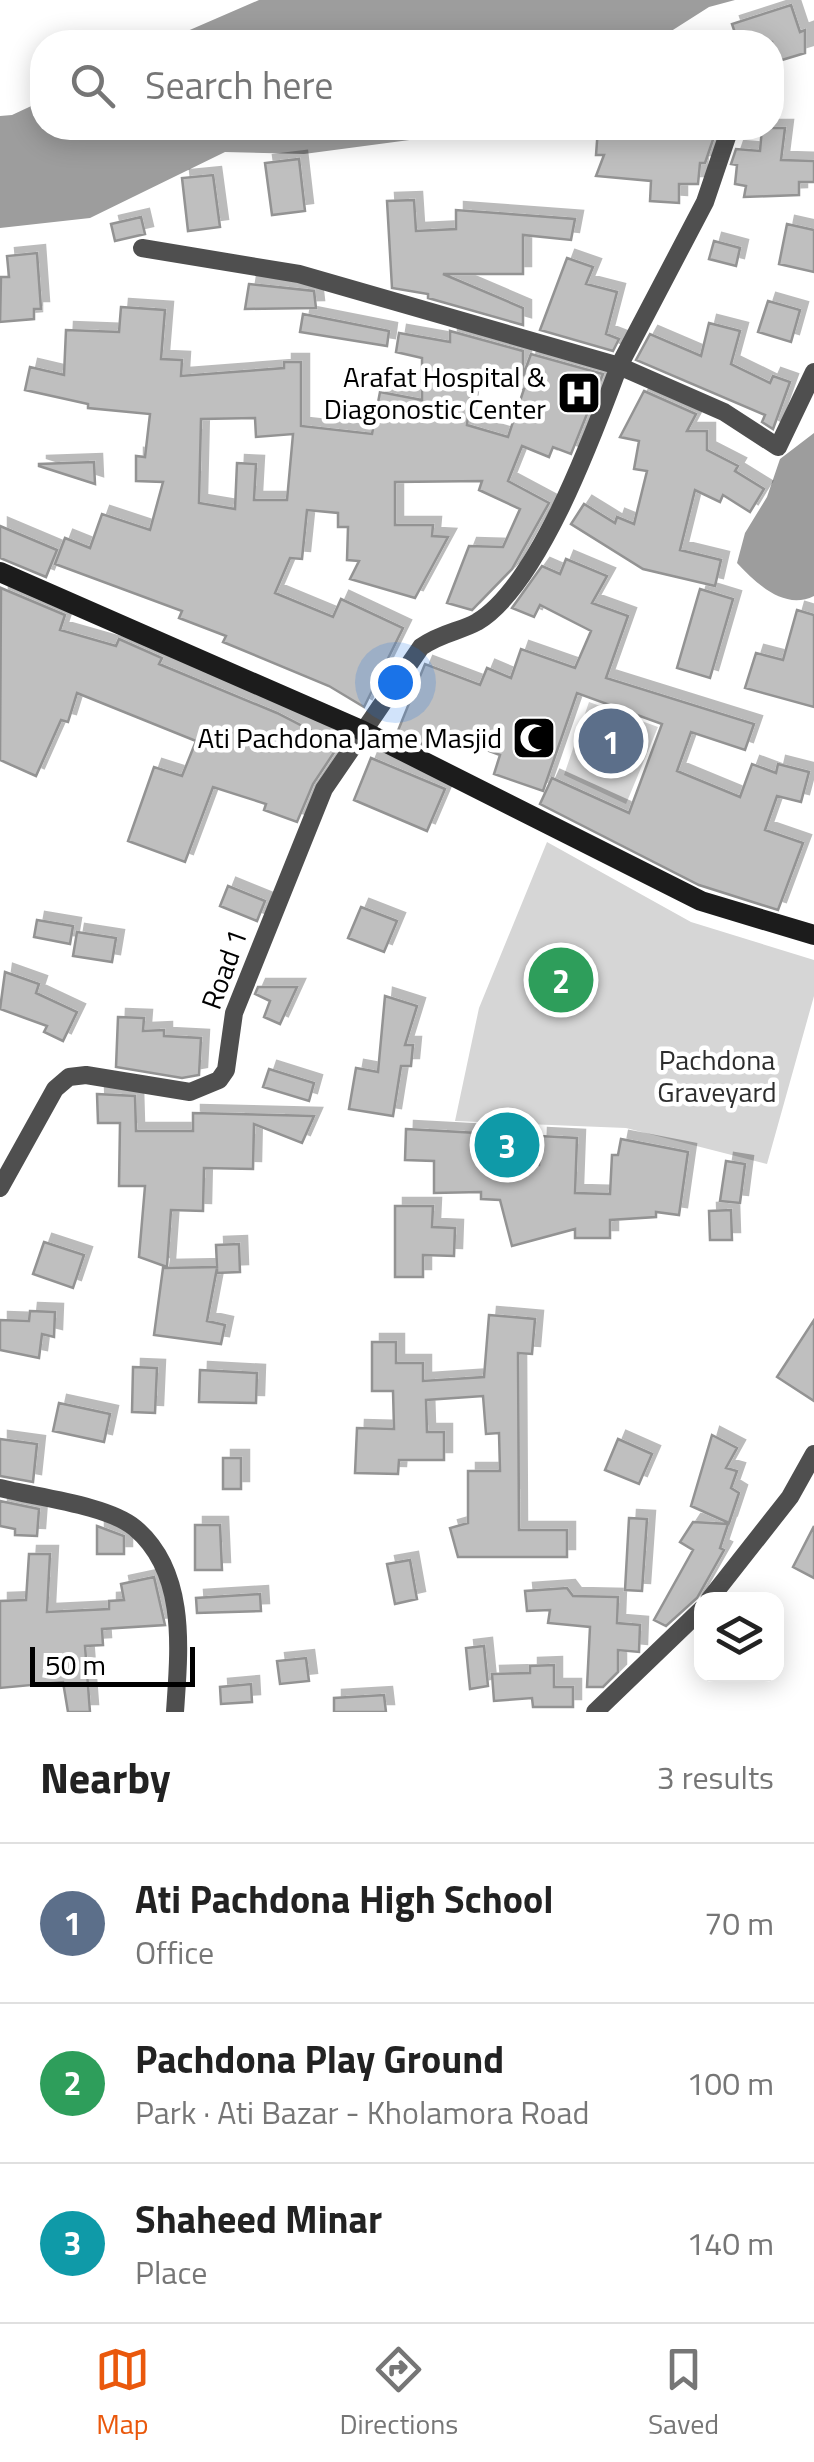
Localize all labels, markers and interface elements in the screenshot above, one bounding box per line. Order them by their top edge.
search box [30,30,784,140]
text: Search here [145,56,333,114]
icon: search [65,58,120,113]
place label: Arafat Hospital & Diagonostic Center [324,355,546,430]
hospital icon: Arafat Hospital & Diagonostic Center [556,370,602,416]
your location [370,657,421,708]
pin: 1 [578,704,644,778]
mosque icon: Ati Pachdona Jame Masjid [511,715,557,761]
place label: Ati Pachdona Jame Masjid [198,716,502,759]
street label: Road 1 [189,923,258,1015]
pin: 2 [528,942,594,1018]
park label: Pachdona Graveyard [657,1038,777,1113]
pin: 3 [474,1108,540,1182]
map controls [694,1592,784,1682]
button: layers [694,1592,784,1682]
scale bar [30,1642,195,1686]
text: 50 m [45,1643,106,1686]
text: Nearby [40,1745,171,1809]
text: 3 results [657,1753,774,1801]
text: Ati Pachdona High School [135,1870,553,1928]
text: 1 [64,1899,81,1947]
text: 70 m [704,1899,774,1947]
text: Office [135,1928,214,1976]
text: Pachdona Play Ground [135,2030,504,2088]
text: 2 [64,2059,81,2107]
text: 100 m [686,2059,774,2107]
text: Park · Ati Bazar - Kholamora Road [135,2088,589,2136]
text: Shaheed Minar [135,2190,382,2248]
text: 3 [64,2219,81,2267]
text: 140 m [686,2219,774,2267]
text: Place [135,2248,207,2296]
tab: Map [95,2342,150,2445]
tab: Directions [340,2342,458,2445]
tab: Saved [648,2342,719,2445]

